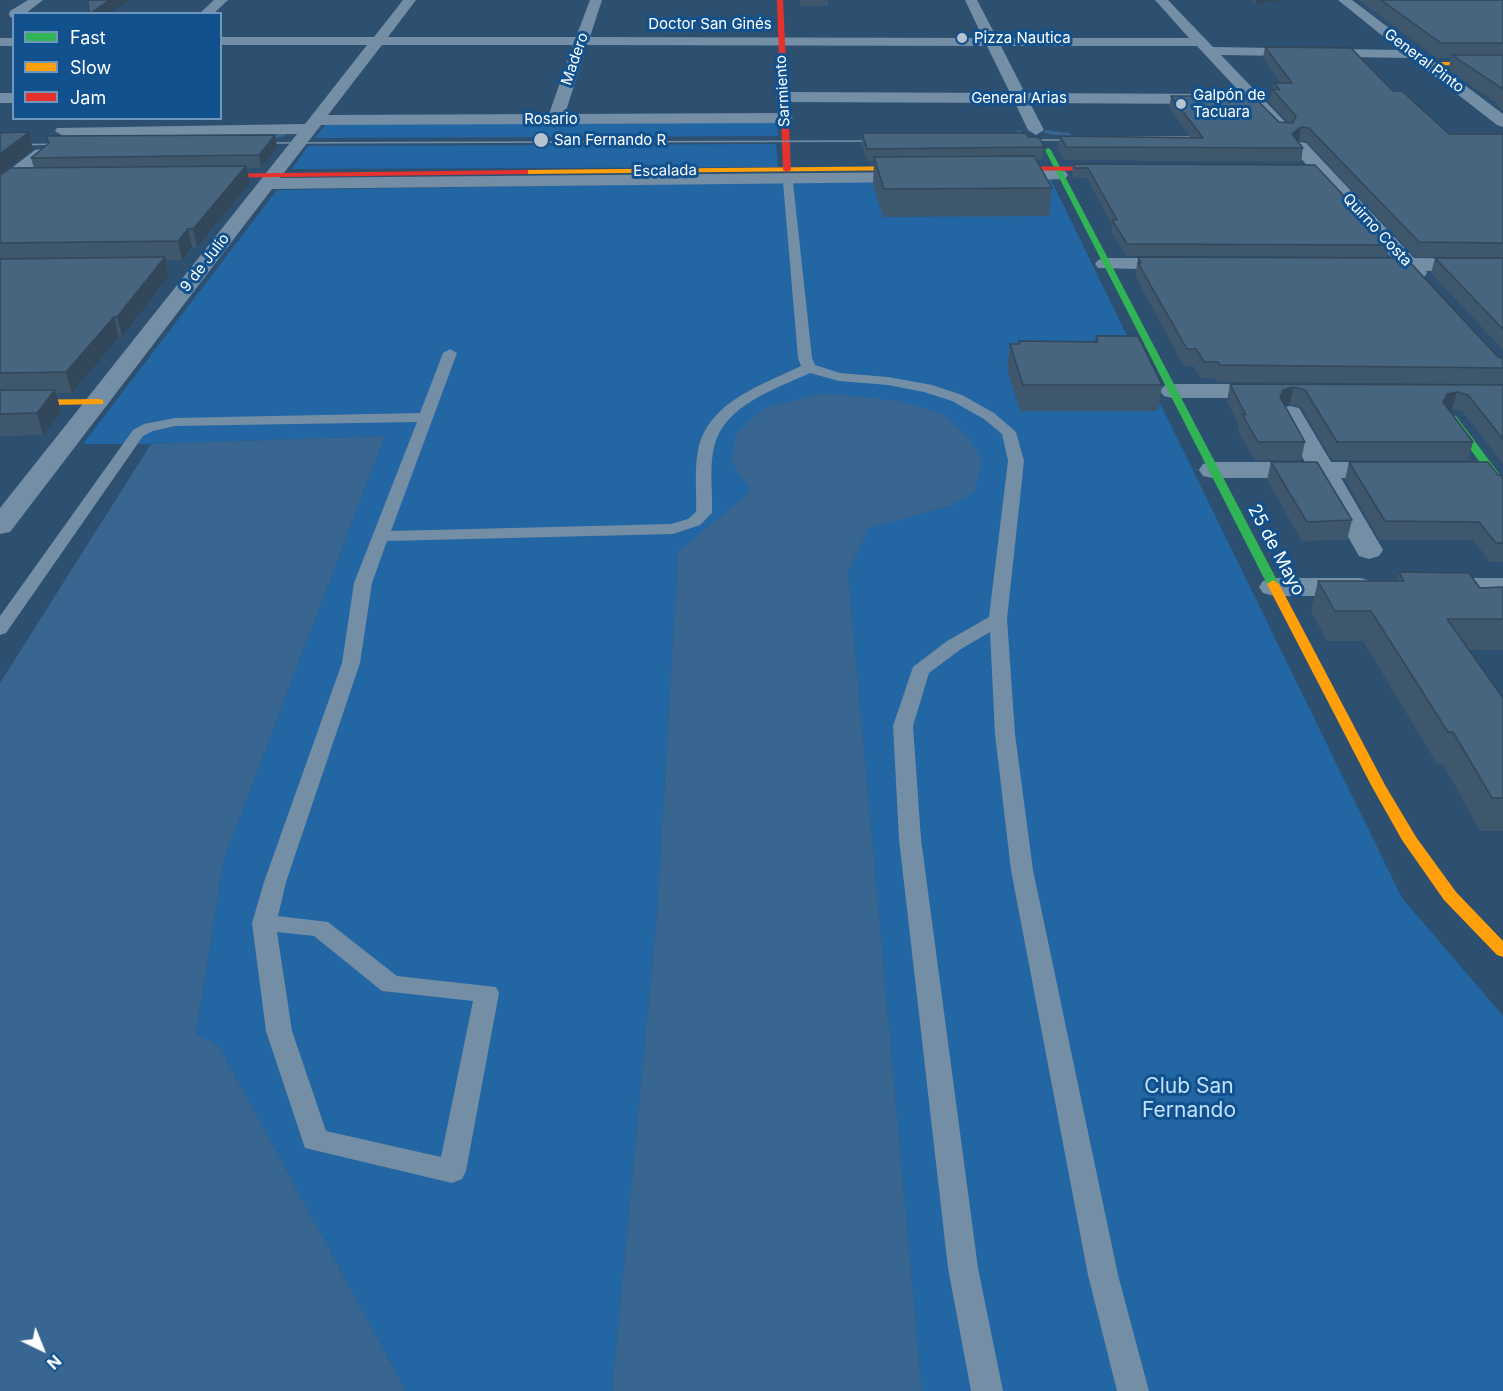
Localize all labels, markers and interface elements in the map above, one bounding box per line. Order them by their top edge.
legend [12,12,222,120]
street label: Doctor San Ginés [648,15,772,33]
street label: General Pinto [1381,25,1467,97]
text: Fast [70,27,106,48]
place label: Pizza Nautica [974,29,1071,47]
street label: Madero [558,30,592,88]
marker: Pizza Nautica [955,31,969,45]
street label: Sarmiento [772,55,794,127]
text: Slow [70,57,111,78]
place label: Galpón de Tacuara [1193,86,1265,121]
text: Jam [70,87,106,108]
street label: General Arias [971,89,1067,107]
marker: Galpón de Tacuara [1174,97,1188,111]
street label: Rosario [524,110,578,128]
marker: San Fernando R [532,131,550,149]
place label: San Fernando R [554,131,666,149]
street label: Escalada [633,161,697,181]
street label: Quirno Costa [1339,190,1415,270]
street label: 9 de Julio [177,230,233,296]
street label: 25 de Mayo [1243,501,1309,599]
park label: Club San Fernando [1142,1074,1236,1124]
north arrow [12,1319,72,1379]
text: N [43,1351,66,1374]

